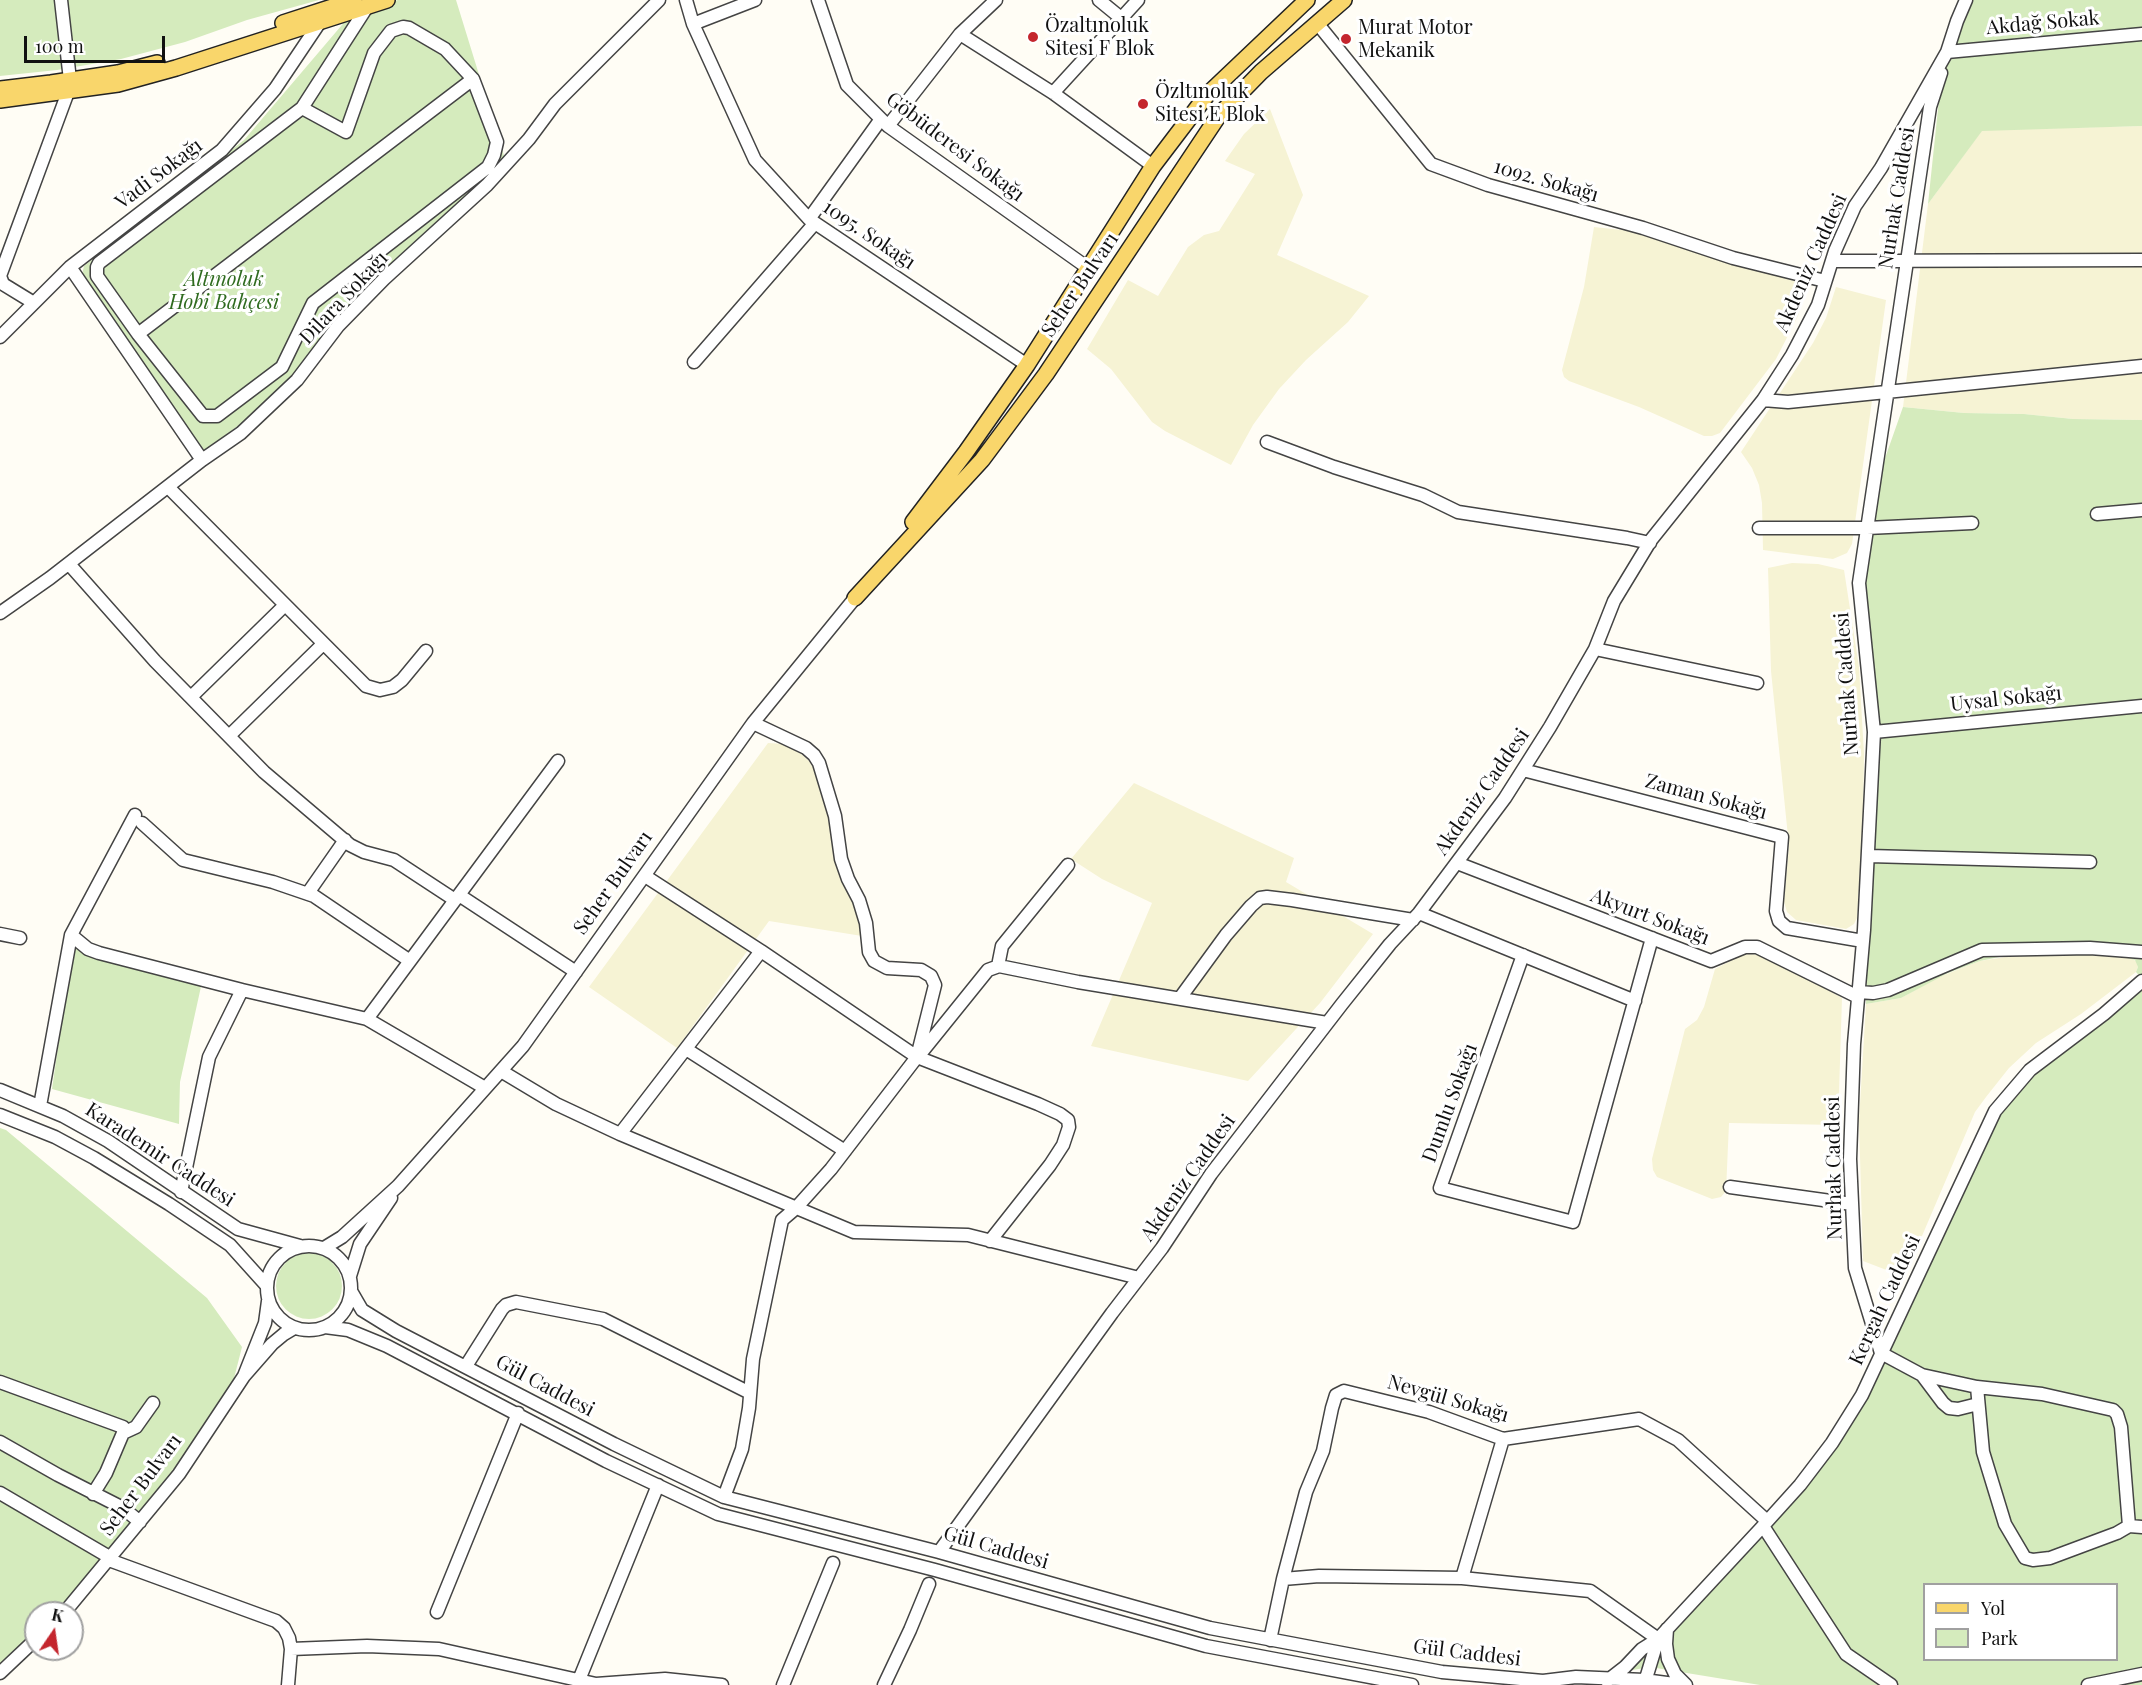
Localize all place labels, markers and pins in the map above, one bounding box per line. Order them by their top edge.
place label: Özaltınoluk Sitesi F Blok [1045,14,1155,61]
place label: Murat Motor Mekanik [1358,16,1473,63]
marker: Özaltınoluk Sitesi F Blok [1026,30,1040,44]
marker: Murat Motor Mekanik [1339,32,1353,46]
place label: Özltınoluk Sitesi E Blok [1155,80,1265,127]
marker: Özltınoluk Sitesi E Blok [1136,97,1150,111]

